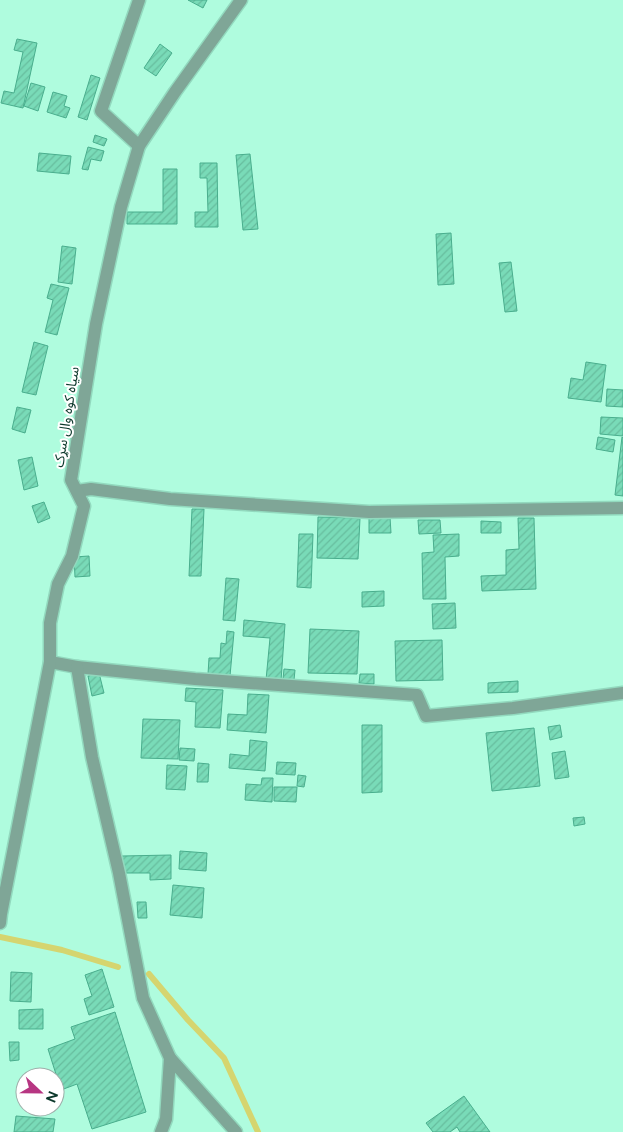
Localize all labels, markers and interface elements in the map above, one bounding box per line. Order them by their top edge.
street label: سیاه کوه وال سړک [50,365,83,469]
north arrow [15,1067,65,1117]
text: N [42,1088,61,1105]

